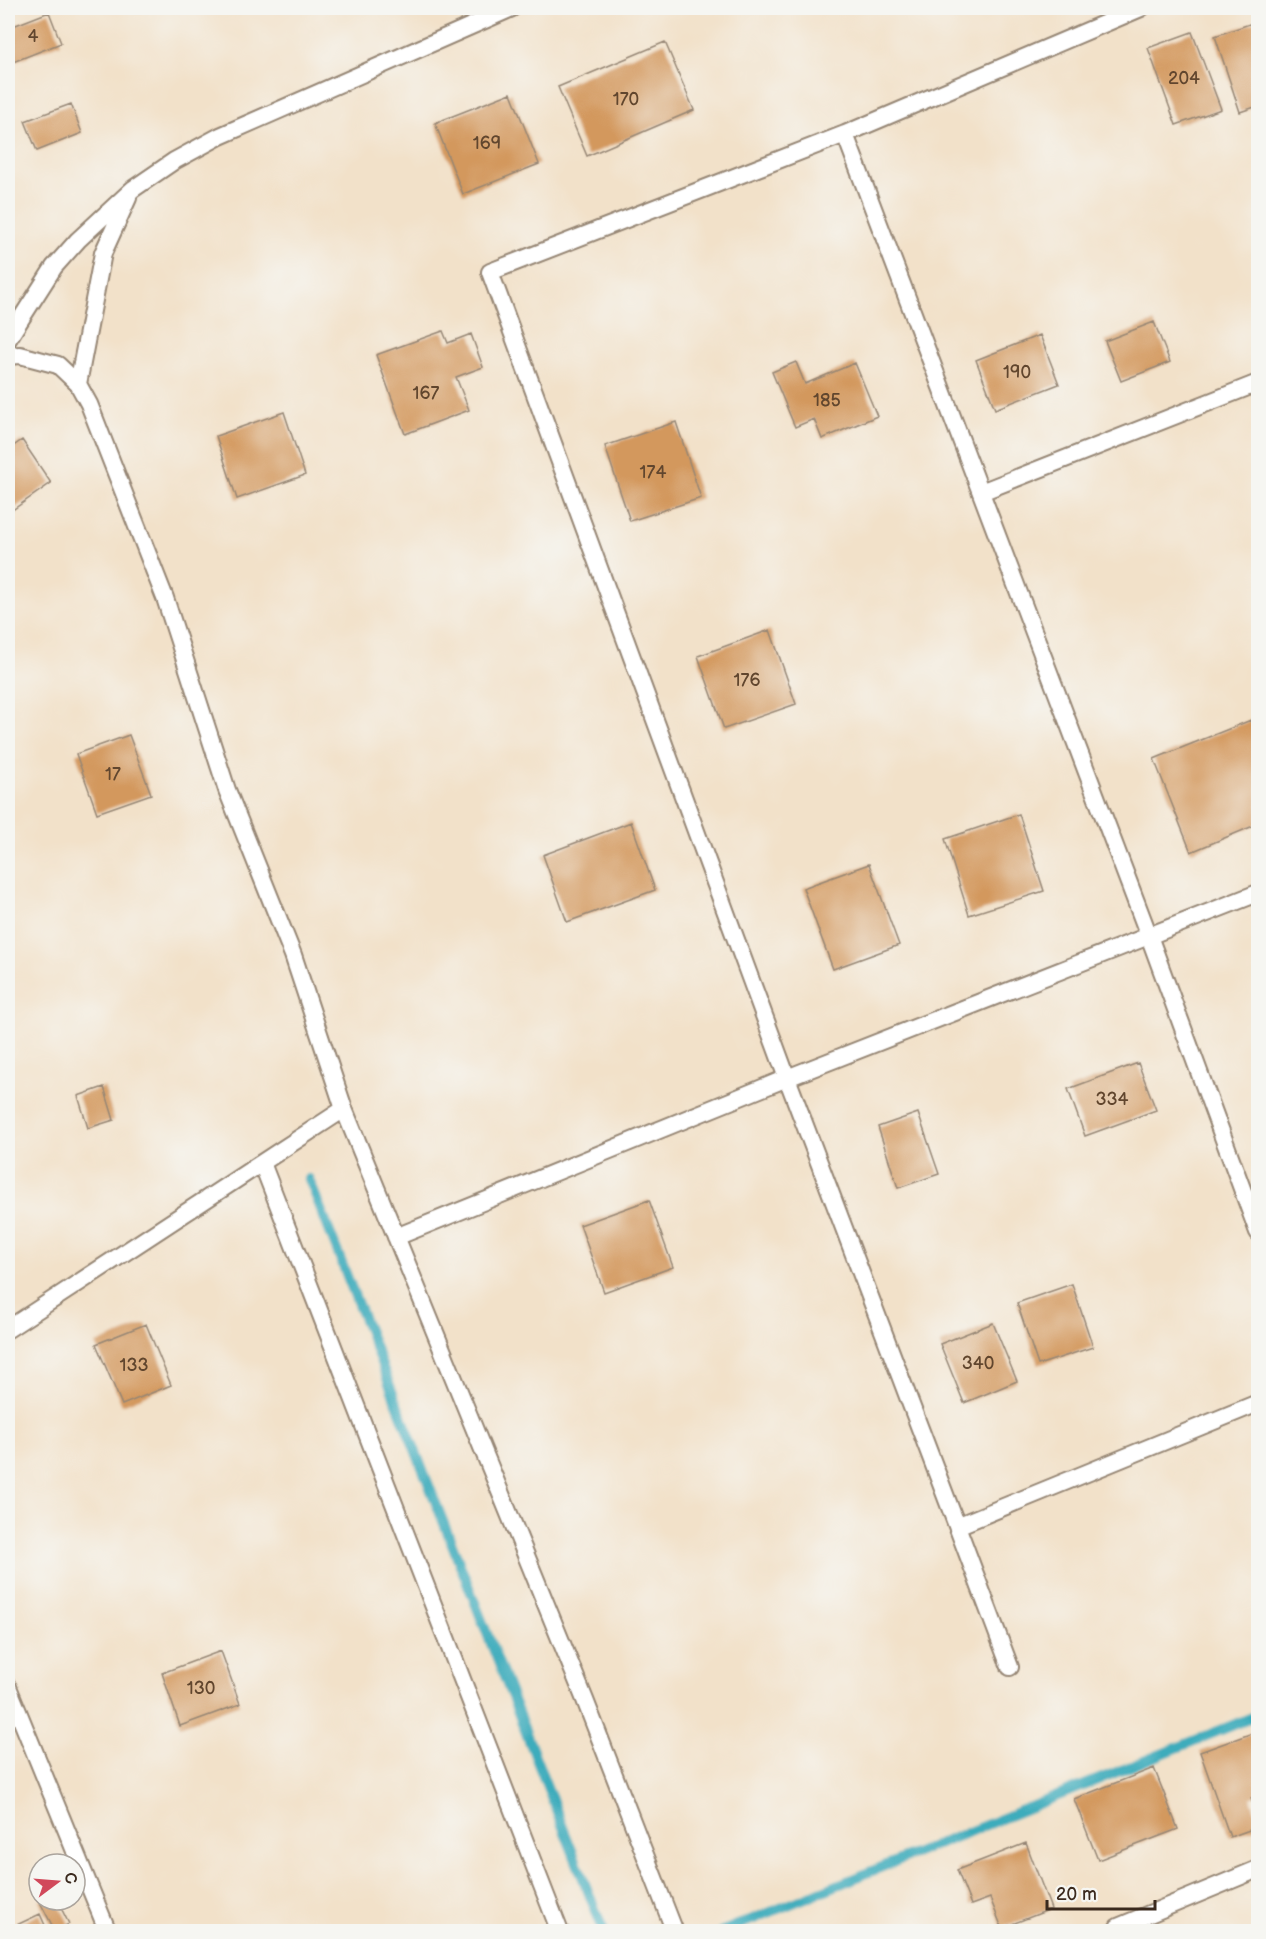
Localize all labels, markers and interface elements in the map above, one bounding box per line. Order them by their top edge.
house number: 4 [28,26,39,47]
house number: 204 [1168,68,1200,89]
house number: 170 [613,89,639,110]
house number: 169 [473,133,501,154]
house number: 190 [1003,362,1031,383]
house number: 167 [413,383,440,404]
house number: 185 [813,390,841,411]
house number: 174 [640,462,666,483]
house number: 176 [734,670,760,691]
house number: 17 [105,764,121,785]
house number: 334 [1095,1089,1129,1110]
house number: 340 [962,1353,994,1374]
house number: 133 [119,1355,149,1376]
house number: 130 [187,1678,215,1699]
north arrow [27,1852,87,1912]
text: С [59,1870,81,1886]
scale bar [1047,1873,1155,1911]
text: 20 m [1056,1884,1097,1905]

